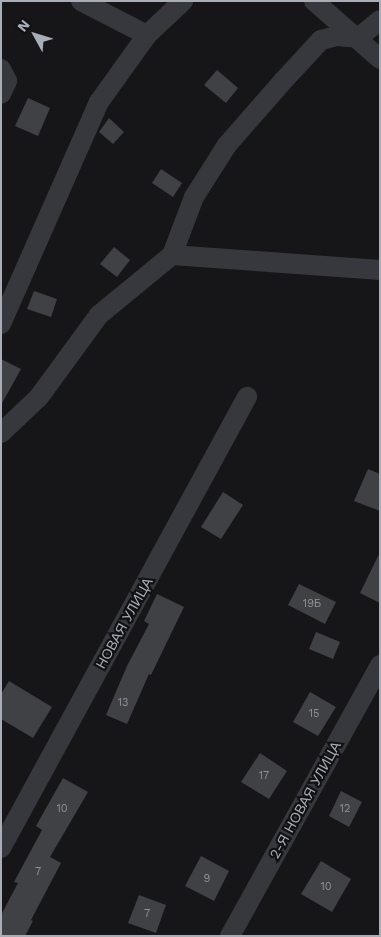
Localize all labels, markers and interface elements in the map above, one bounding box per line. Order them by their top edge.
north arrow [10,10,60,60]
text: N [14,16,33,35]
street label: НОВАЯ УЛИЦА [92,575,156,671]
house number: 19Б [303,597,321,611]
house number: 13 [118,696,128,710]
house number: 15 [309,707,319,721]
street label: 2-Я НОВАЯ УЛИЦА [266,738,344,862]
house number: 17 [259,769,269,783]
house number: 10 [56,802,68,816]
house number: 12 [340,802,350,816]
house number: 7 [35,865,41,879]
house number: 9 [204,872,210,886]
house number: 10 [320,880,332,894]
house number: 7 [144,907,150,921]

